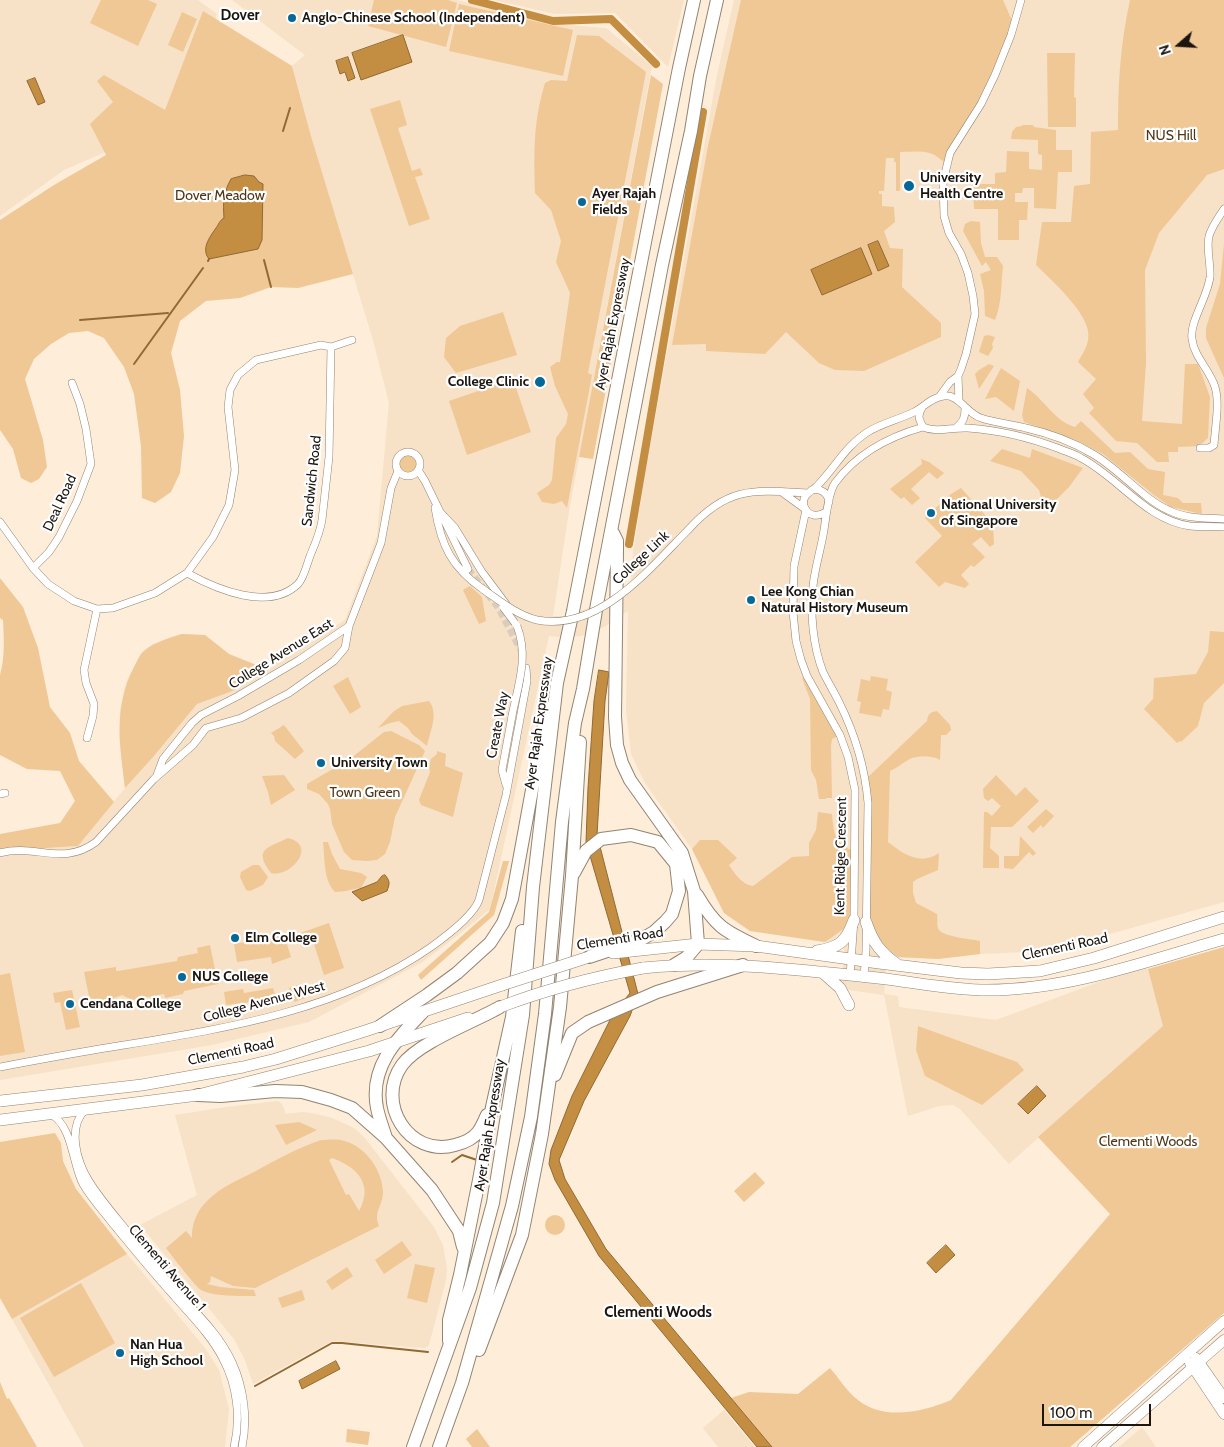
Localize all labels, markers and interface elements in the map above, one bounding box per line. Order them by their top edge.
district label: Dover [220,7,260,25]
place label: Anglo-Chinese School (Independent) [302,10,525,26]
marker: Anglo-Chinese School (Independent) [286,12,298,24]
north arrow [1154,20,1204,70]
text: N [1155,42,1175,57]
park label: NUS Hill [1146,128,1196,144]
place label: University Health Centre [920,170,1003,202]
marker: University Health Centre [902,179,916,193]
place label: Ayer Rajah Fields [592,186,656,218]
park label: Dover Meadow [175,188,265,204]
marker: Ayer Rajah Fields [576,196,588,208]
street label: Ayer Rajah Expressway [592,257,634,391]
place label: College Clinic [448,374,529,390]
marker: College Clinic [533,375,547,389]
street label: Sandwich Road [299,435,325,527]
street label: Deal Road [40,472,80,534]
place label: National University of Singapore [941,497,1056,530]
marker: National University of Singapore [925,507,937,519]
street label: College Link [609,528,673,588]
place label: Lee Kong Chian Natural History Museum [761,584,908,616]
marker: Lee Kong Chian Natural History Museum [745,594,757,606]
street label: College Avenue East [226,615,336,693]
street label: Ayer Rajah Expressway [521,655,557,791]
street label: Create Way [483,690,513,760]
place label: University Town [331,755,428,771]
marker: University Town [315,757,327,769]
park label: Town Green [330,785,400,801]
street label: Kent Ridge Crescent [832,797,850,915]
street label: Clementi Road [576,924,664,954]
place label: Elm College [245,930,317,946]
street label: Clementi Road [1021,930,1109,964]
marker: Elm College [229,932,241,944]
place label: NUS College [192,969,268,985]
marker: NUS College [176,971,188,983]
street label: College Avenue West [201,978,327,1026]
place label: Cendana College [80,996,181,1012]
marker: Cendana College [64,998,76,1010]
street label: Clementi Road [187,1035,275,1069]
street label: Ayer Rajah Expressway [471,1057,509,1193]
park label: Clementi Woods [1099,1134,1197,1150]
street label: Clementi Avenue 1 [125,1221,209,1315]
district label: Clementi Woods [604,1304,712,1322]
place label: Nan Hua High School [130,1337,203,1370]
marker: Nan Hua High School [114,1347,126,1359]
scale bar [1044,1394,1153,1426]
text: 100 m [1050,1404,1092,1422]

